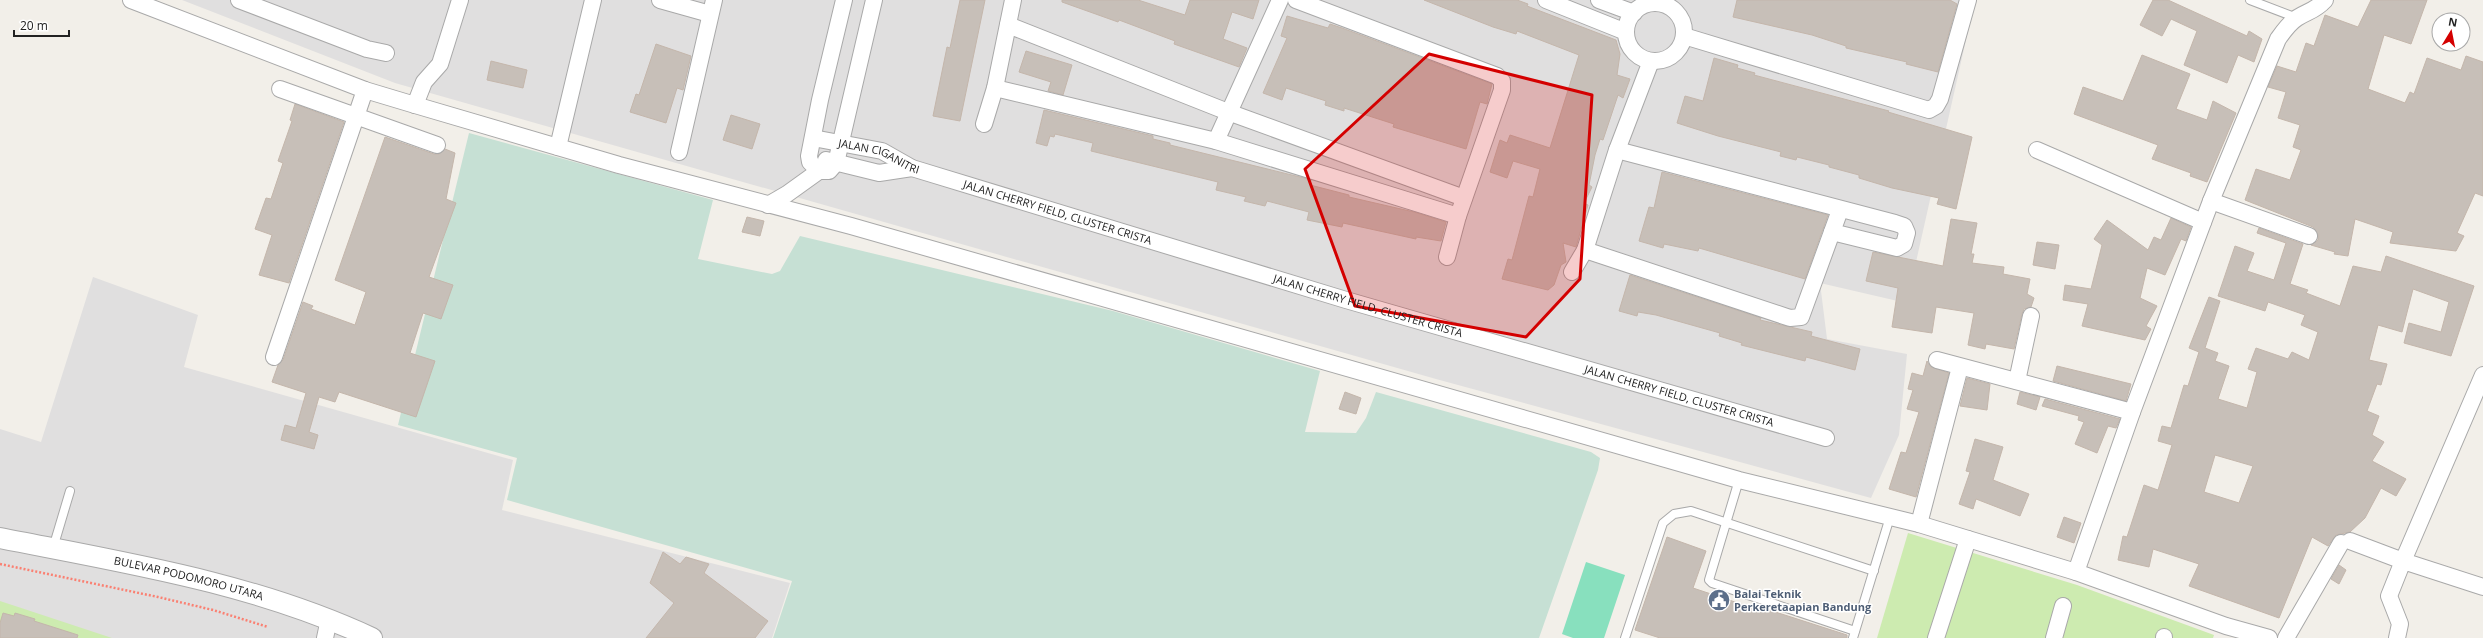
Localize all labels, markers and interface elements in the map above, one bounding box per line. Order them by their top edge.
scale bar [14,12,69,38]
north arrow [2431,12,2471,52]
text: N [2447,13,2459,30]
text: 20 m [20,17,48,34]
street label: JALAN CIGANITRI [836,135,921,177]
street label: JALAN CHERRY FIELD, CLUSTER CRISTA [961,176,1154,248]
street label: JALAN CHERRY FIELD, CLUSTER CRISTA [1271,270,1464,340]
street label: JALAN CHERRY FIELD, CLUSTER CRISTA [1582,361,1776,430]
street label: BULEVAR PODOMORO UTARA [113,552,265,603]
place label: Balai Teknik Perkeretaapian Bandung [1734,586,1872,614]
public building icon: Balai Teknik Perkeretaapian Bandung [1706,587,1732,613]

